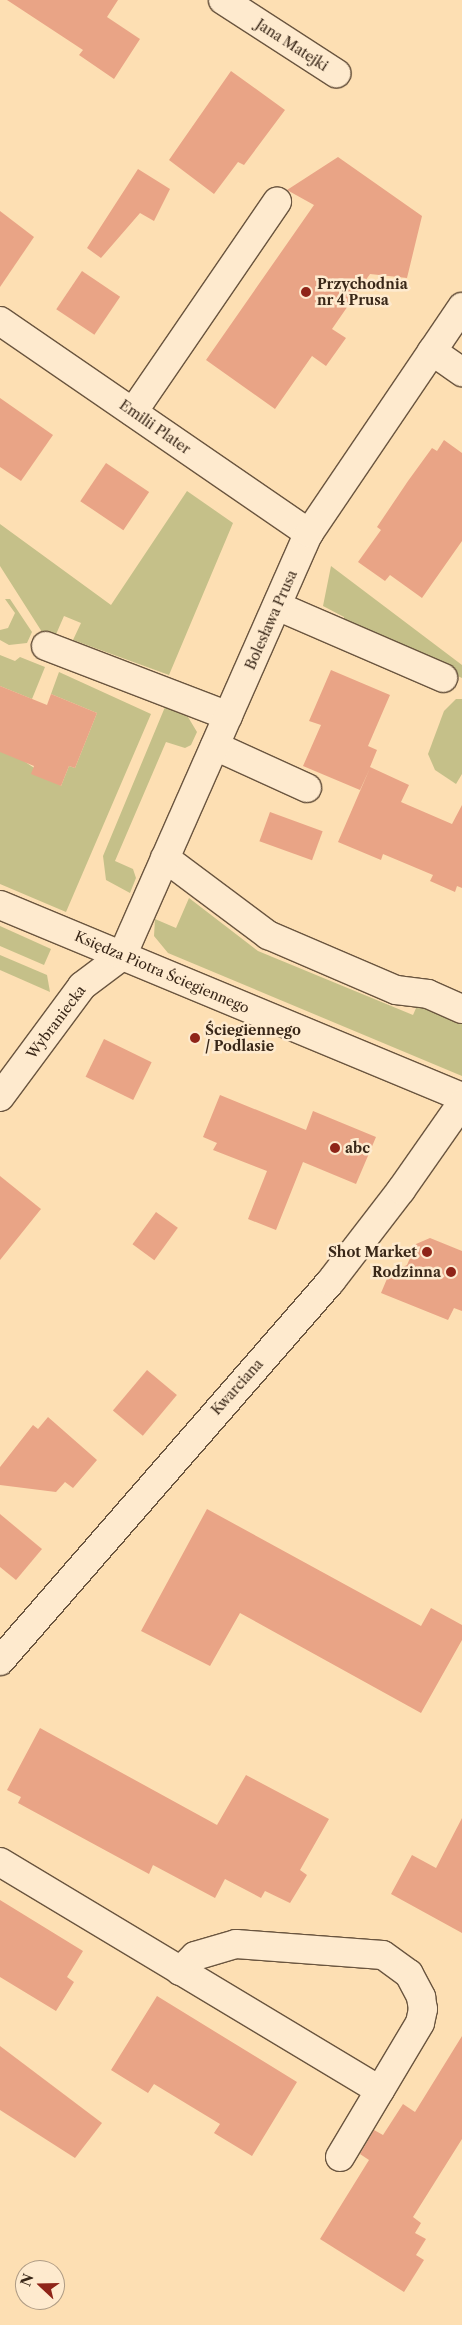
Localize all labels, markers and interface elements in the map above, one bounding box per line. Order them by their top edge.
street label: Jana Matejki [253,15,331,75]
place label: Przychodnia nr 4 Prusa [317,276,408,308]
marker: Przychodnia nr 4 Prusa [299,285,313,299]
street label: Emilii Plater [116,396,194,458]
street label: Bolesława Prusa [242,568,300,672]
street label: Księdza Piotra Ściegiennego [72,927,252,1017]
street label: Wybraniecka [23,982,89,1062]
place label: Ściegiennego / Podlasie [205,1022,301,1054]
marker: Ściegiennego / Podlasie [189,1032,201,1044]
place label: abc [345,1140,370,1156]
marker: abc [329,1142,341,1154]
place label: Shot Market [328,1244,417,1260]
marker: Shot Market [421,1246,433,1258]
place label: Rodzinna [372,1264,441,1280]
marker: Rodzinna [445,1266,457,1278]
street label: Kwarciana [208,1356,266,1418]
north arrow [15,2260,65,2310]
text: N [16,2271,38,2289]

